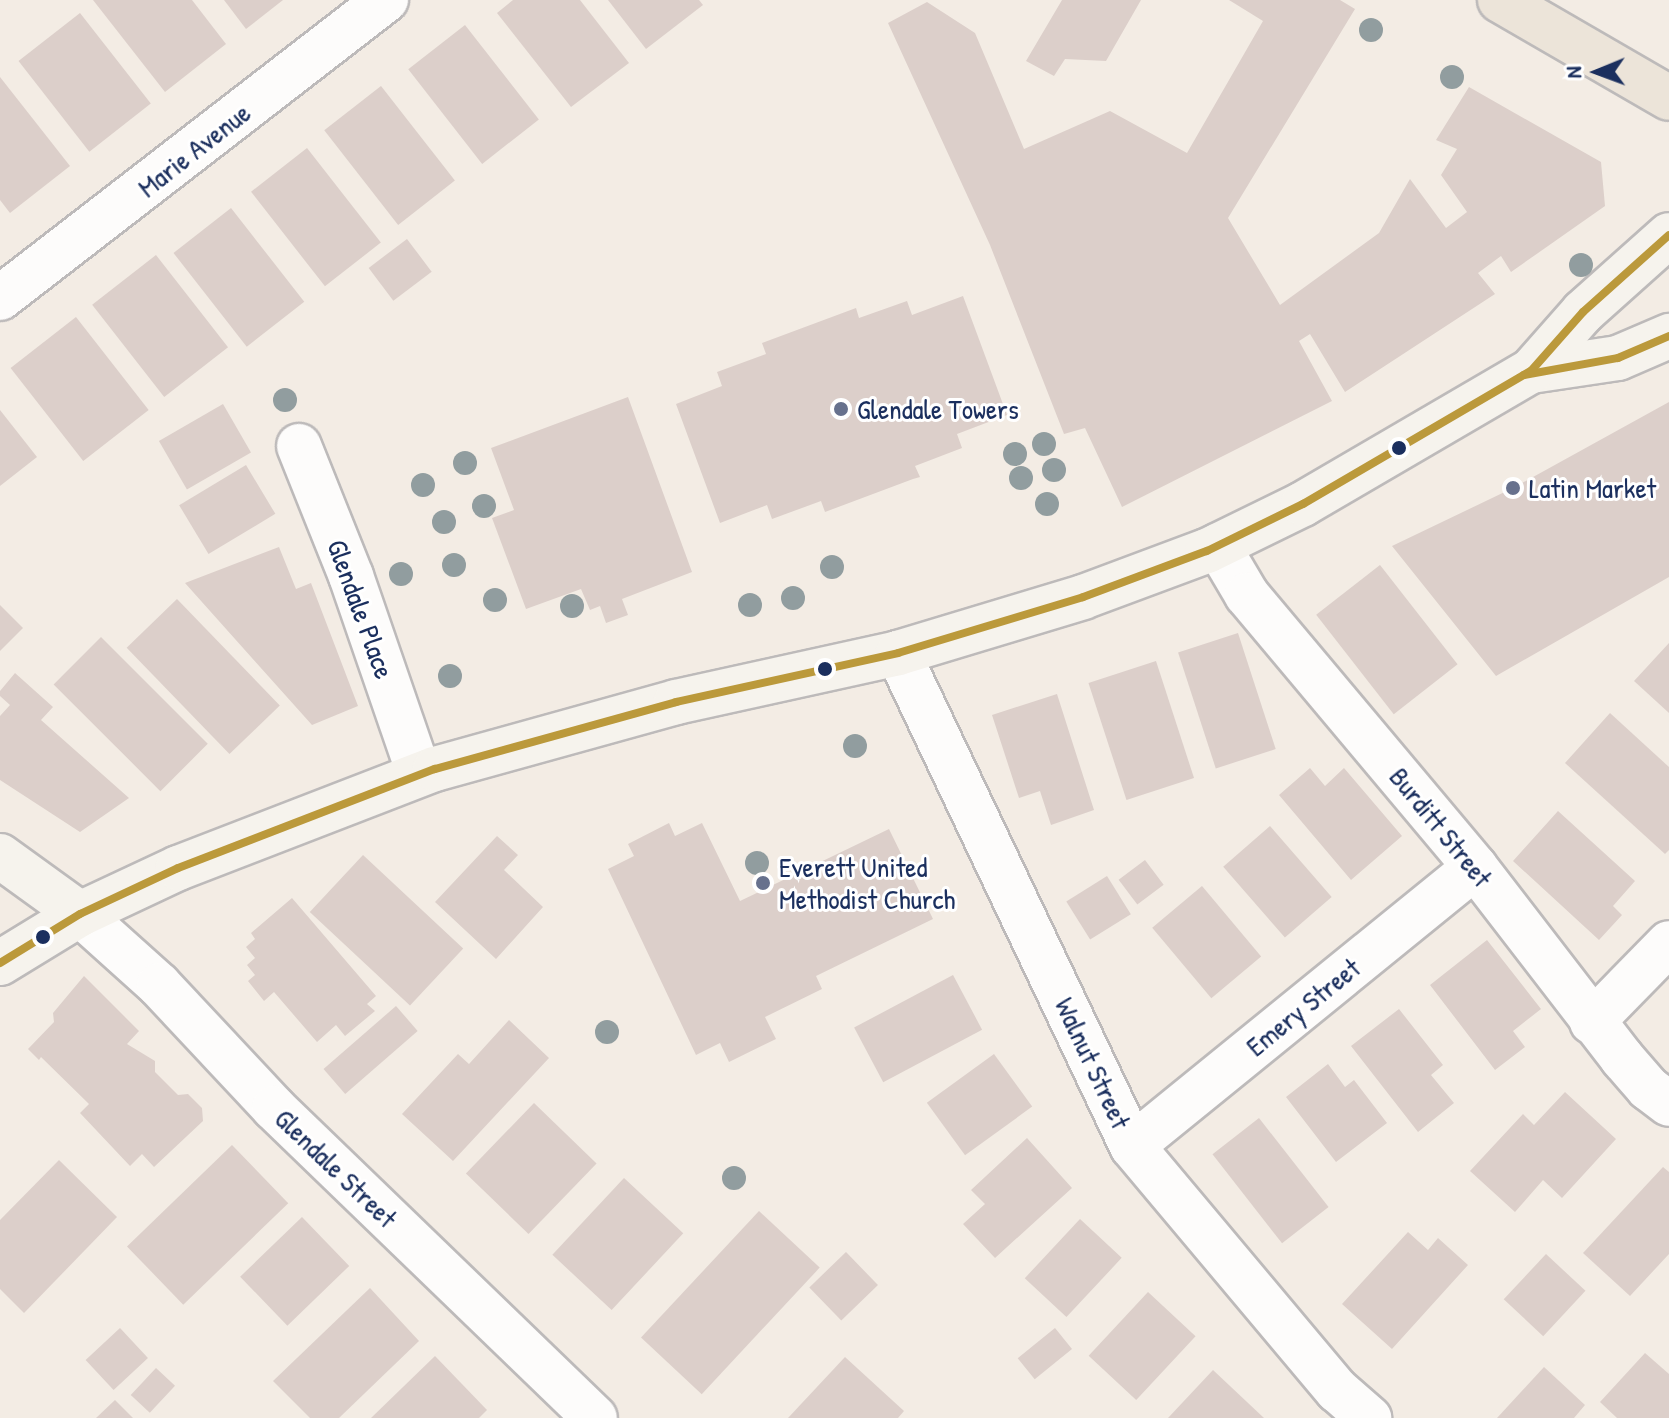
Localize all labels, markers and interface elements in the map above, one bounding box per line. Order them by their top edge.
north arrow [1557,32,1637,112]
text: N [1558,66,1588,79]
street label: Marie Avenue [131,96,257,204]
place label: Glendale Towers [857,392,1019,426]
marker: Glendale Towers [832,400,850,418]
unlabelled marker [1391,440,1407,456]
place label: Latin Market [1529,471,1656,505]
marker: Latin Market [1504,479,1522,497]
street label: Glendale Place [320,535,402,683]
unlabelled marker [817,661,833,677]
street label: Burditt Street [1383,760,1499,894]
place label: Everett United Methodist Church [779,850,955,916]
marker: Everett United Methodist Church [754,874,772,892]
unlabelled marker [35,929,51,945]
street label: Emery Street [1239,951,1367,1063]
street label: Walnut Street [1048,992,1138,1134]
street label: Glendale Street [268,1101,404,1235]

